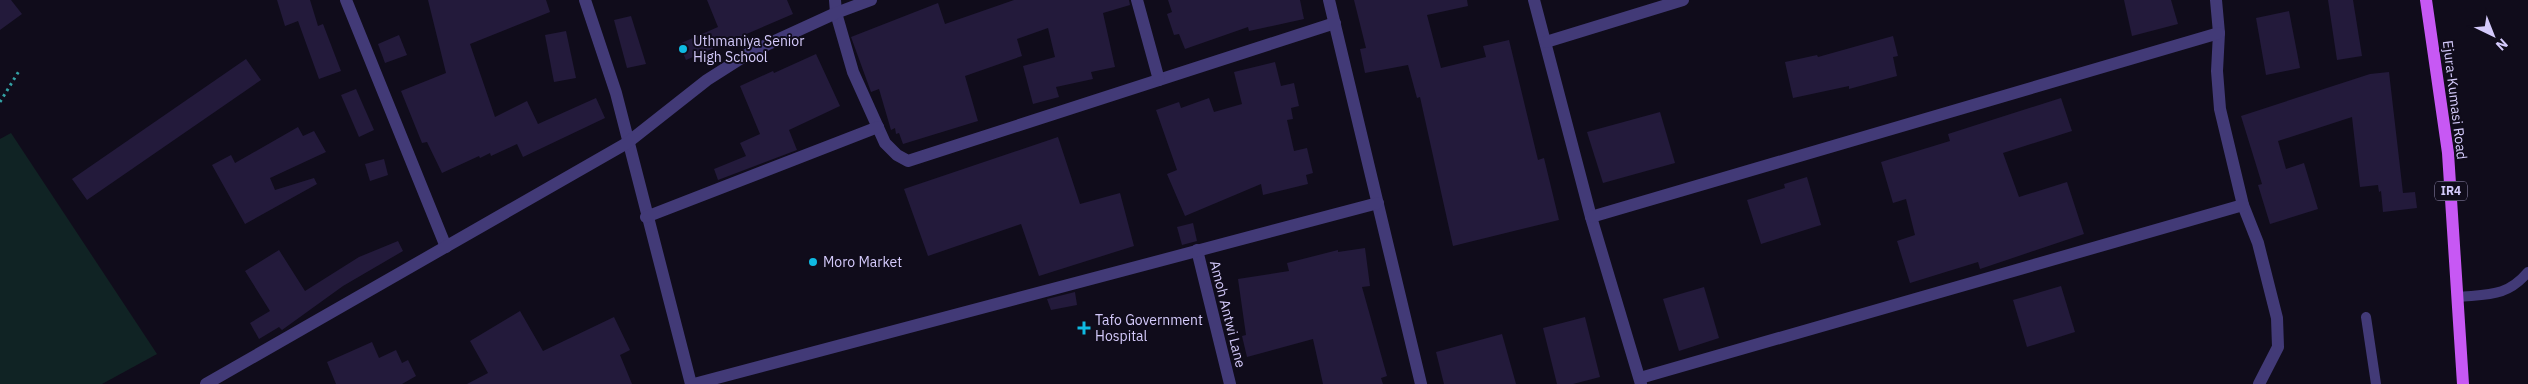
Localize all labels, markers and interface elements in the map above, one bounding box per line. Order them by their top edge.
north arrow [2468,10,2518,60]
place label: Uthmaniya Senior High School [693,32,804,66]
text: N [2492,34,2512,55]
street label: Ejura-Kumasi Road [2439,39,2471,161]
marker: Uthmaniya Senior High School [677,43,689,55]
road number: IR4 [2435,182,2467,200]
place label: Moro Market [823,253,902,271]
marker: Moro Market [807,256,819,268]
street label: Amoh Antwi Lane [1206,259,1250,370]
place label: Tafo Government Hospital [1095,311,1203,345]
marker: Tafo Government Hospital [1077,321,1091,335]

